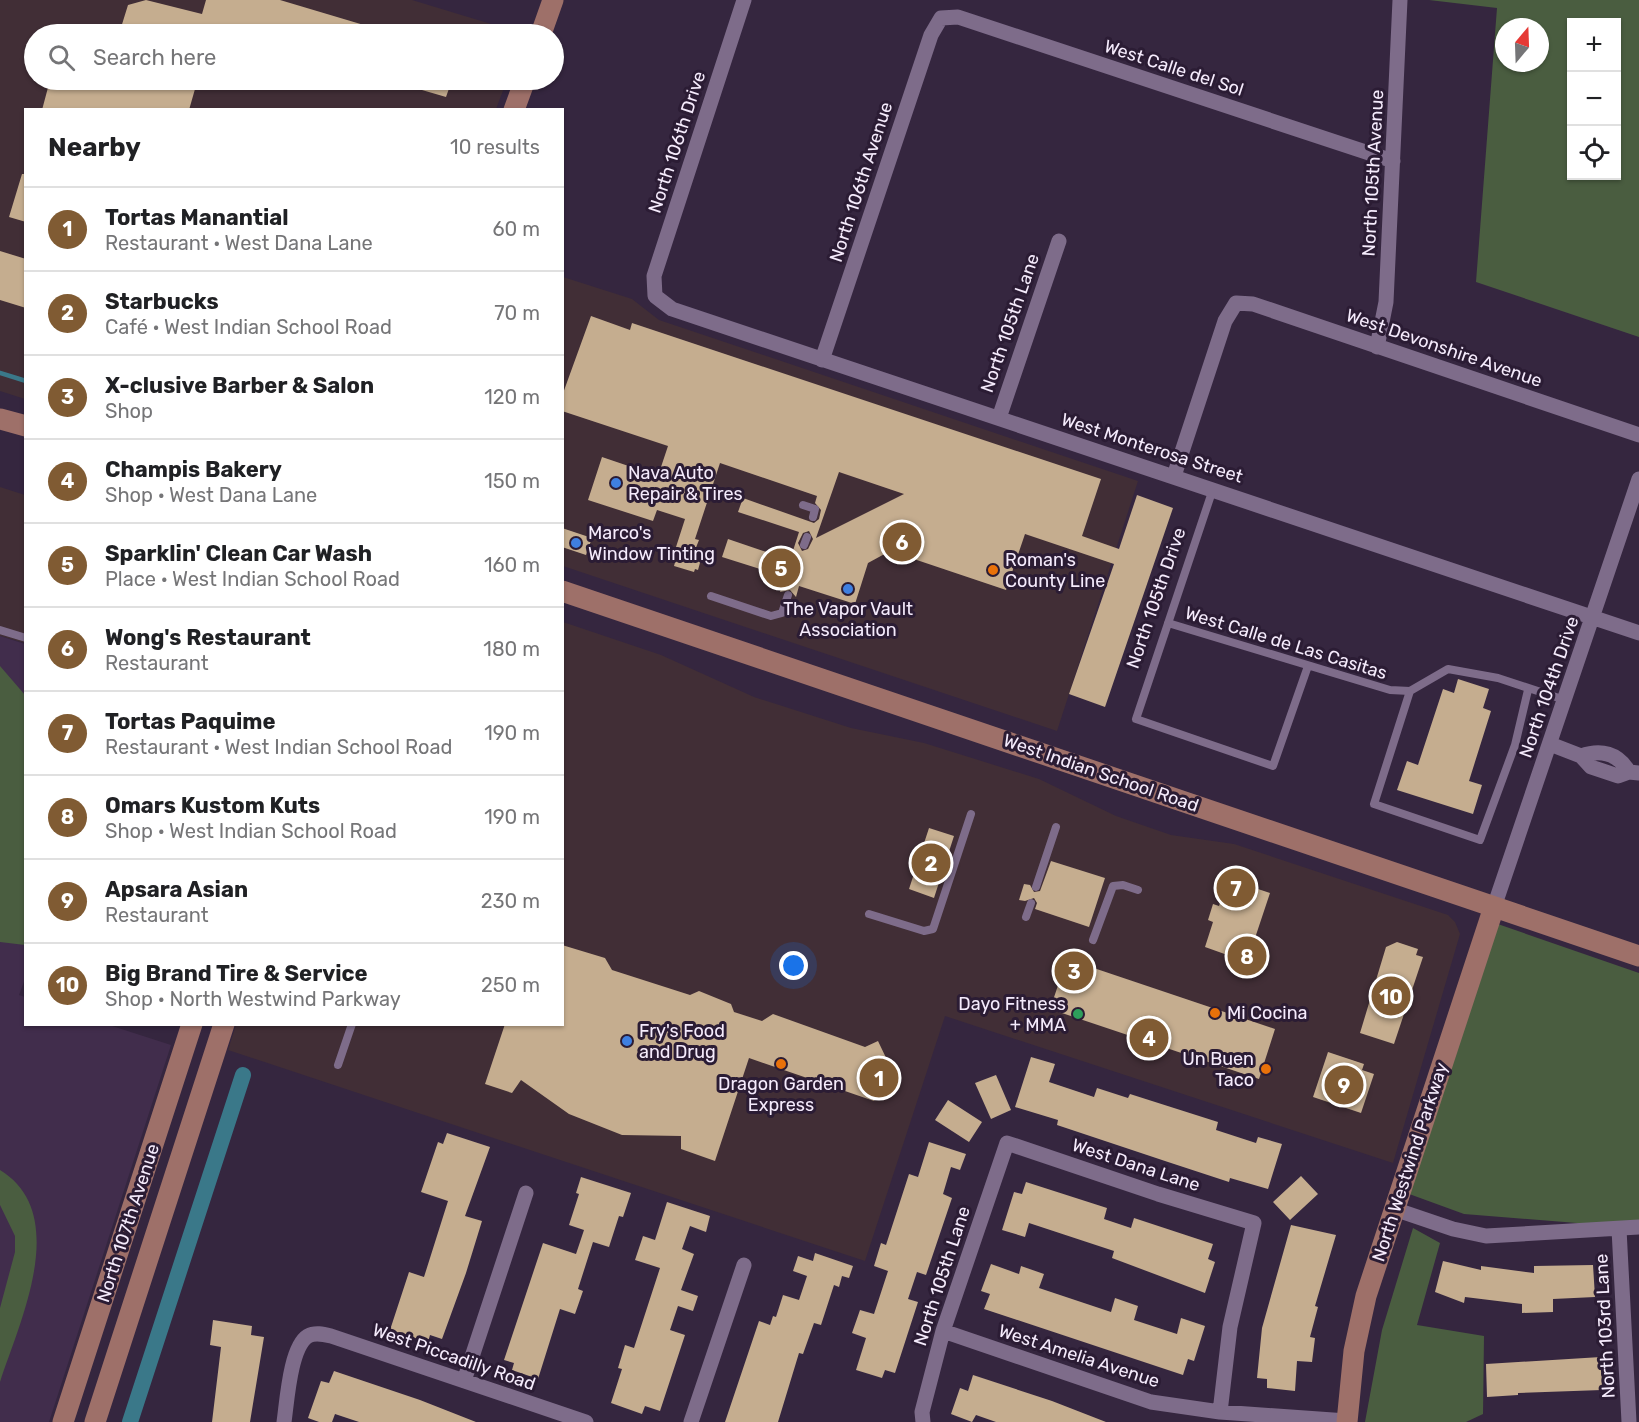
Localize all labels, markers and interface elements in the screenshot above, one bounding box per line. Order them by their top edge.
north arrow [1495,18,1549,72]
map controls [1567,18,1621,180]
button: + [1567,18,1621,72]
search box [24,24,564,90]
street label: West Calle del Sol [1101,35,1247,101]
icon: search [45,41,78,74]
text: Search here [93,44,216,71]
street label: North 106th Drive [644,68,710,216]
button: − [1567,72,1621,126]
street label: North 105th Avenue [1358,89,1388,257]
street label: North 106th Avenue [825,99,897,265]
button: locate [1567,126,1621,180]
text: Nearby [48,132,141,163]
text: 10 results [450,135,540,159]
text: Tortas Manantial [105,204,289,231]
text: 1 [63,217,72,241]
text: 60 m [493,217,540,241]
text: Restaurant · West Dana Lane [105,231,373,255]
street label: North 105th Lane [976,251,1044,395]
text: Starbucks [105,288,219,315]
text: 2 [61,301,74,325]
text: 70 m [494,301,540,325]
street label: West Devonshire Avenue [1343,304,1545,392]
text: Café · West Indian School Road [105,315,392,339]
text: X-clusive Barber & Salon [105,372,374,399]
text: 3 [61,385,74,409]
text: 120 m [484,385,540,409]
text: Shop [105,399,153,423]
street label: West Monterosa Street [1058,408,1246,488]
text: Champis Bakery [105,456,282,483]
place label: Nava Auto Repair & Tires [628,462,743,505]
text: 4 [61,469,74,493]
text: 150 m [484,469,540,493]
marker: Nava Auto Repair & Tires [609,476,623,490]
text: Shop · West Dana Lane [105,483,317,507]
pin: 6 [882,520,922,564]
place label: Marco's Window Tinting [588,522,715,565]
street label: North 105th Drive [1122,525,1190,671]
marker: Marco's Window Tinting [569,536,583,550]
text: Sparklin' Clean Car Wash [105,540,372,567]
pin: 5 [762,546,800,590]
place label: Roman's County Line [1005,549,1105,592]
text: 5 [61,553,74,577]
text: 160 m [484,553,540,577]
marker: Roman's County Line [986,563,1000,577]
text: Place · West Indian School Road [105,567,400,591]
marker: The Vapor Vault Association [841,582,855,596]
place label: The Vapor Vault Association [783,598,913,641]
street label: West Calle de Las Casitas [1182,602,1390,684]
street label: North 104th Drive [1514,613,1584,761]
text: Wong's Restaurant [105,624,311,651]
text: 6 [61,637,74,661]
text: 180 m [483,637,540,661]
text: Restaurant [105,651,209,675]
text: Tortas Paquime [105,708,276,735]
text: 7 [62,721,73,745]
text: 190 m [484,721,540,745]
street label: West Indian School Road [1000,729,1202,817]
text: Restaurant · West Indian School Road [105,735,452,759]
text: Omars Kustom Kuts [105,792,320,819]
text: 8 [61,805,74,829]
text: 190 m [484,805,540,829]
text: Shop · West Indian School Road [105,819,397,843]
pin: 2 [912,840,950,886]
pin: 7 [1216,866,1256,910]
text: Apsara Asian [105,876,248,903]
text: 9 [61,889,74,913]
text: 230 m [481,889,540,913]
text: Restaurant [105,903,209,927]
pin: 8 [1228,934,1266,978]
pin: 3 [1054,948,1094,994]
your location [779,951,808,980]
text: Big Brand Tire & Service [105,960,368,987]
text: 10 [56,973,79,997]
text: 250 m [481,973,540,997]
pin: 10 [1372,974,1410,1018]
text: Shop · North Westwind Parkway [105,987,401,1011]
place label: Dayo Fitness + MMA [958,993,1066,1036]
place label: Mi Cocina [1227,1002,1308,1024]
marker: Mi Cocina [1208,1006,1222,1020]
marker: Dayo Fitness + MMA [1071,1007,1085,1021]
pin: 4 [1130,1016,1168,1060]
place label: Fry's Food and Drug [639,1020,725,1063]
marker: Fry's Food and Drug [620,1034,634,1048]
place label: Un Buen Taco [1182,1048,1254,1091]
pin: 1 [860,1056,898,1100]
marker: Dragon Garden Express [774,1057,788,1071]
street label: North Westwind Parkway [1367,1060,1453,1264]
marker: Un Buen Taco [1259,1062,1273,1076]
pin: 9 [1324,1062,1364,1108]
place label: Dragon Garden Express [718,1073,844,1116]
street label: West Dana Lane [1069,1134,1203,1196]
street label: North 107th Avenue [92,1141,164,1305]
street label: North 105th Lane [909,1203,975,1349]
street label: North 103rd Lane [1590,1253,1620,1399]
street label: West Piccadilly Road [370,1319,538,1395]
street label: West Amelia Avenue [996,1320,1162,1392]

